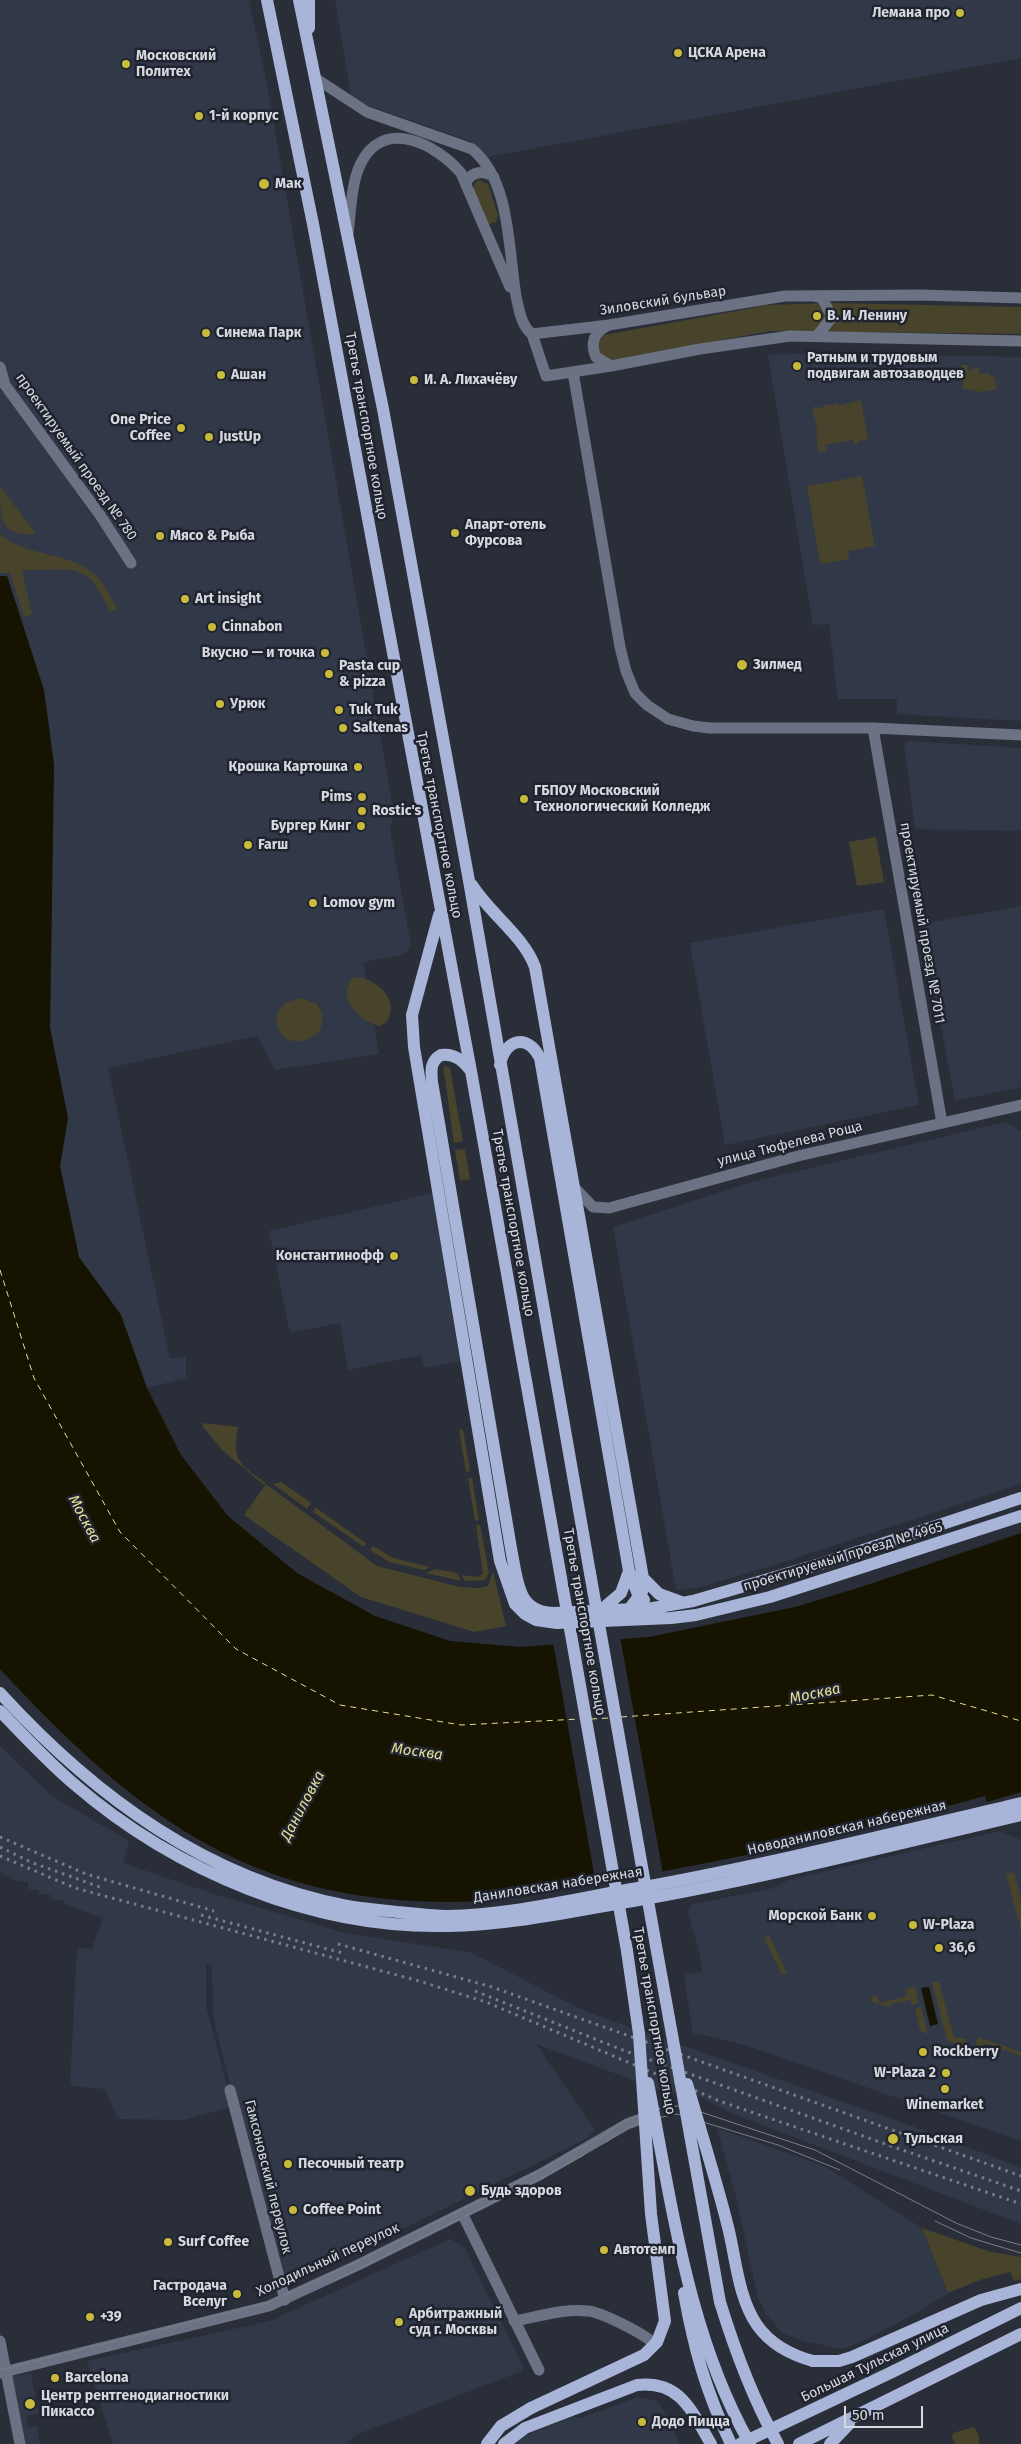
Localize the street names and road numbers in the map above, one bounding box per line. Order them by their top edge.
street label: Зиловский бульвар [598,283,728,319]
street label: Третье транспортное кольцо [341,331,391,521]
street label: проектируемый проезд № 780 [12,370,140,544]
street label: Третье транспортное кольцо [413,730,465,920]
street label: проектируемый проезд № 7011 [896,821,948,1025]
street label: улица Тюфелева Роща [716,1118,864,1170]
street label: Третье транспортное кольцо [488,1128,538,1318]
street label: проектируемый проезд № 4965 [741,1519,945,1595]
street label: Третье транспортное кольцо [559,1527,609,1717]
street label: Новоданиловская набережная [746,1797,948,1859]
street label: Даниловская набережная [472,1863,644,1907]
street label: Третье транспортное кольцо [629,1926,679,2116]
street label: Гамсоновский переулок [241,2098,295,2256]
street label: Холодильный переулок [254,2219,402,2301]
street label: Большая Тульская улица [798,2320,952,2406]

